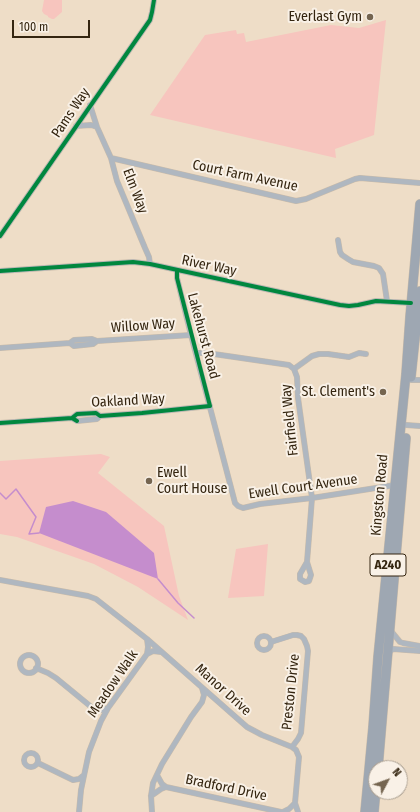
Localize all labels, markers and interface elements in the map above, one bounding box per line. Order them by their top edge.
place label: Everlast Gym [288,9,362,25]
scale bar [14,12,92,38]
marker: Everlast Gym [365,12,375,22]
text: 100 m [19,20,48,34]
street label: Pams Way [48,85,94,141]
street label: Court Farm Avenue [191,157,299,195]
street label: Elm Way [119,166,151,216]
street label: River Way [180,252,238,280]
street label: Lakehurst Road [183,291,223,381]
street label: Willow Way [110,315,176,337]
street label: Fairfield Way [278,383,302,457]
place label: St. Clement's [302,384,375,400]
marker: St. Clement's [378,387,388,397]
street label: Oakland Way [91,391,165,411]
street label: Kingston Road [368,453,392,537]
place label: Ewell Court House [157,465,227,498]
street label: Ewell Court Avenue [248,471,358,503]
marker: Ewell Court House [144,476,154,486]
road number: A240 [370,554,406,576]
street label: Meadow Walk [84,647,142,721]
street label: Preston Drive [279,653,303,731]
street label: Manor Drive [192,661,254,719]
north arrow [368,760,408,800]
text: N [390,766,404,779]
street label: Bradford Drive [184,771,268,805]

